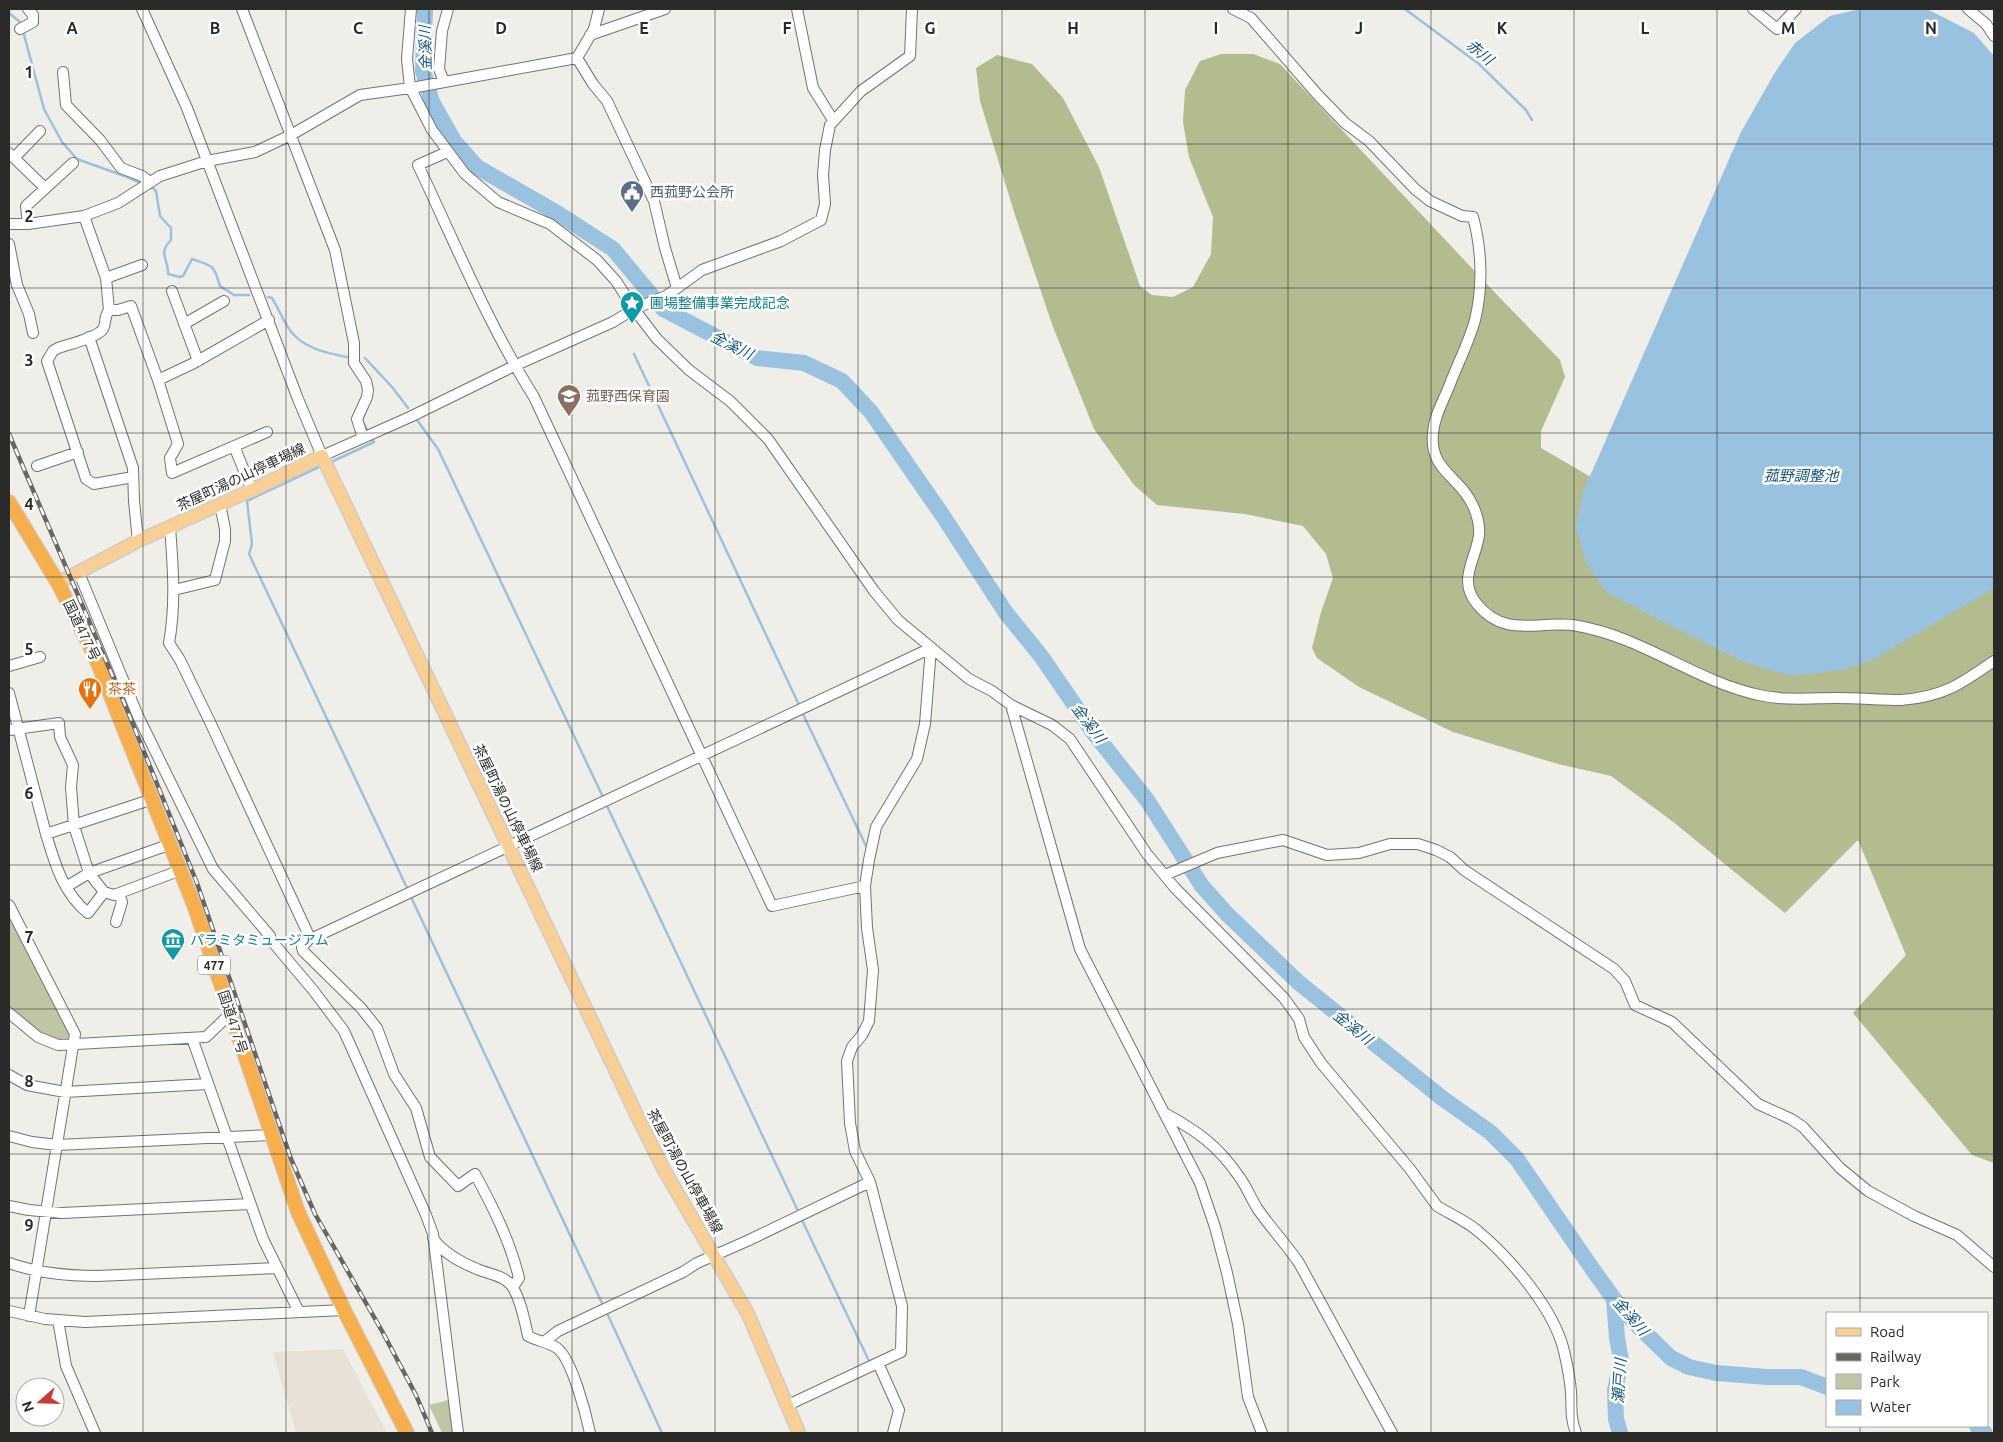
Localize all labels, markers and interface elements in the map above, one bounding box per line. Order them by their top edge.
text: A [66,19,78,37]
text: B [210,19,220,37]
text: C [353,19,363,37]
text: D [495,19,507,37]
text: E [639,19,649,37]
text: F [783,19,792,37]
text: G [924,19,936,37]
text: H [1067,19,1079,37]
text: I [1214,19,1218,37]
text: J [1355,19,1363,37]
text: K [1497,19,1508,37]
text: L [1641,19,1650,37]
text: M [1781,19,1795,37]
text: N [1925,19,1937,37]
water label: 金溪川 [416,23,434,71]
water label: 赤川 [1463,36,1499,69]
text: 1 [24,63,34,81]
public building icon: 西菰野公会所 [619,179,645,213]
place label: 西菰野公会所 [650,184,734,200]
text: 2 [24,207,34,225]
place icon: 圃場整備事業完成記念 [619,290,645,324]
place label: 圃場整備事業完成記念 [650,295,790,311]
water label: 金溪川 [708,327,758,363]
text: 3 [24,351,34,369]
school or university icon: 菰野西保育園 [556,383,582,417]
place label: 菰野西保育園 [586,388,670,404]
street label: 茶屋町湯の山停車場線 [174,440,308,514]
water label: 菰野調整池 [1763,467,1840,484]
text: 4 [24,495,34,513]
street label: 国道477号 [60,597,104,663]
text: 5 [24,640,34,658]
restaurant icon: 茶茶 [77,676,103,710]
place label: 茶茶 [108,681,136,697]
water label: 金溪川 [1069,700,1111,748]
street label: 茶屋町湯の山停車場線 [470,742,546,874]
text: 6 [24,784,34,802]
museum icon: パラミタミュージアム [160,927,186,961]
text: 7 [24,928,34,946]
place label: パラミタミュージアム [190,932,329,948]
road number: 477 [198,956,230,974]
street label: 国道477号 [215,988,251,1056]
water label: 金溪川 [1330,1006,1377,1049]
text: 8 [24,1072,34,1090]
street label: 茶屋町湯の山停車場線 [644,1106,726,1236]
text: 9 [24,1216,34,1234]
water label: 金溪川 [1610,1293,1653,1340]
legend [1826,1312,1988,1427]
text: Road [1870,1323,1905,1340]
text: Railway [1870,1348,1921,1365]
water label: 瀬戸川 [1609,1356,1629,1404]
text: Park [1870,1373,1900,1390]
north arrow [15,1377,65,1427]
text: Water [1870,1398,1911,1415]
text: N [18,1399,37,1414]

